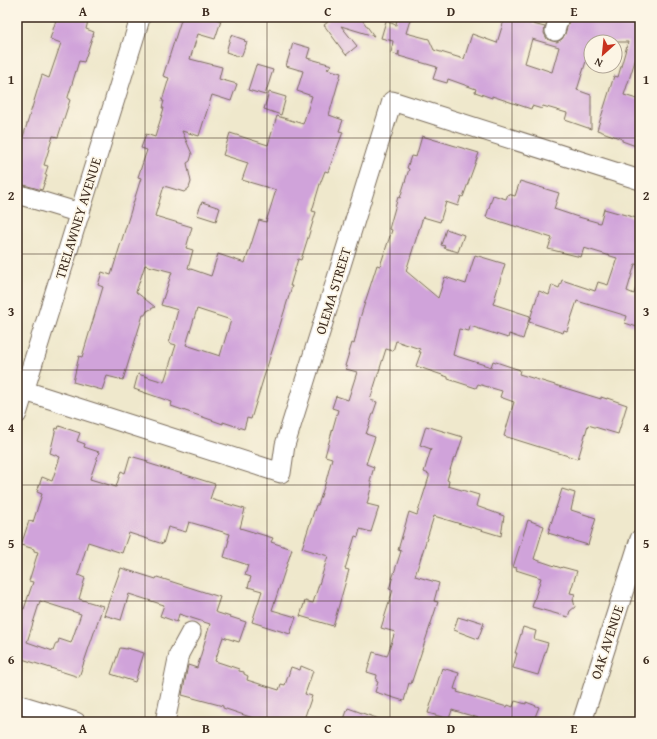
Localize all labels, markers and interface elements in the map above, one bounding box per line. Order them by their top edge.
text: A [79,2,88,21]
text: B [202,2,210,21]
text: C [324,2,332,21]
text: D [447,2,455,21]
text: E [571,2,578,21]
north arrow [583,34,623,74]
text: N [591,54,605,72]
text: 1 [8,70,14,89]
text: 1 [643,70,649,89]
street label: TRELAWNEY AVENUE [50,155,106,281]
text: 2 [8,186,15,205]
text: 2 [643,186,650,205]
street label: OLEMA STREET [310,245,356,337]
text: 3 [8,302,14,321]
text: 3 [643,302,649,321]
text: 4 [8,418,15,437]
text: 4 [643,418,650,437]
text: 5 [8,534,15,553]
text: 5 [643,534,650,553]
street label: OAK AVENUE [586,602,628,682]
text: 6 [8,650,15,669]
text: 6 [643,650,650,669]
text: A [79,719,88,738]
text: B [202,719,210,738]
text: C [324,719,332,738]
text: D [447,719,455,738]
text: E [571,719,578,738]

